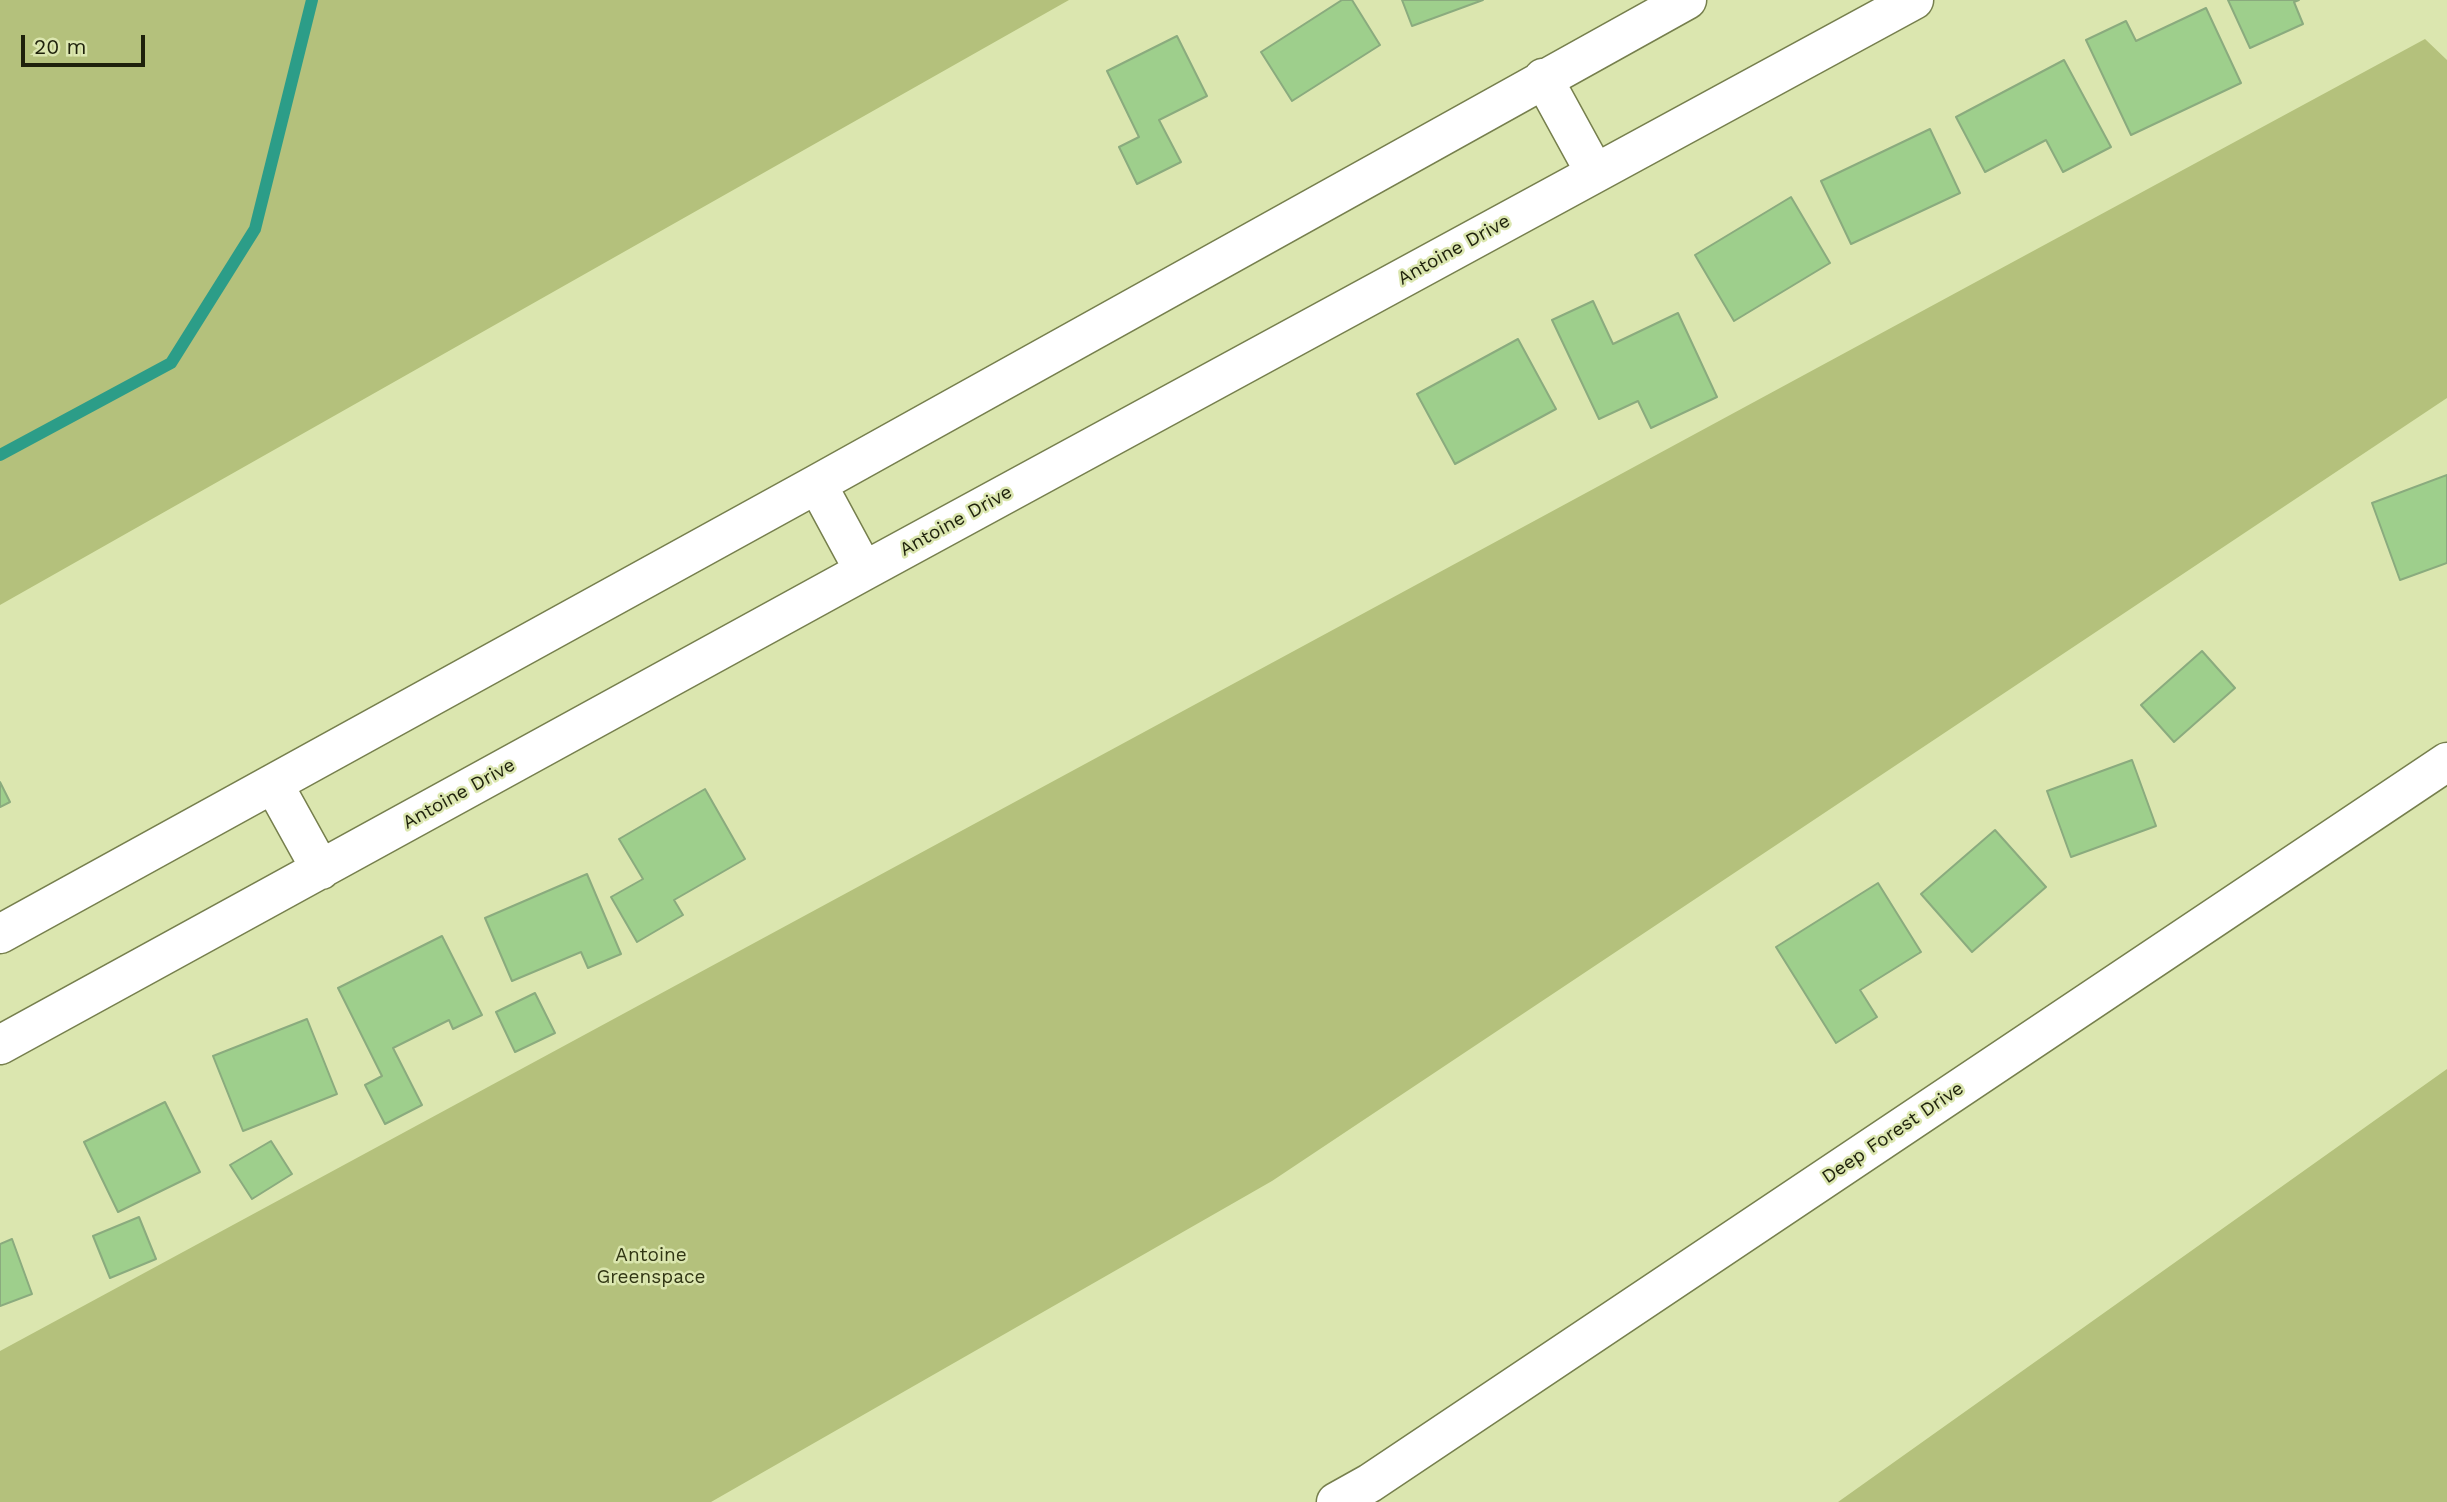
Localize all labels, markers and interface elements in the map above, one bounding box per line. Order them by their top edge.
scale bar [24,21,149,65]
text: 20 m [34,34,86,59]
street label: Antoine Drive [1394,210,1514,290]
street label: Antoine Drive [896,481,1016,561]
street label: Antoine Drive [399,754,519,834]
street label: Deep Forest Drive [1818,1077,1968,1189]
park label: Antoine Greenspace [596,1244,706,1288]

